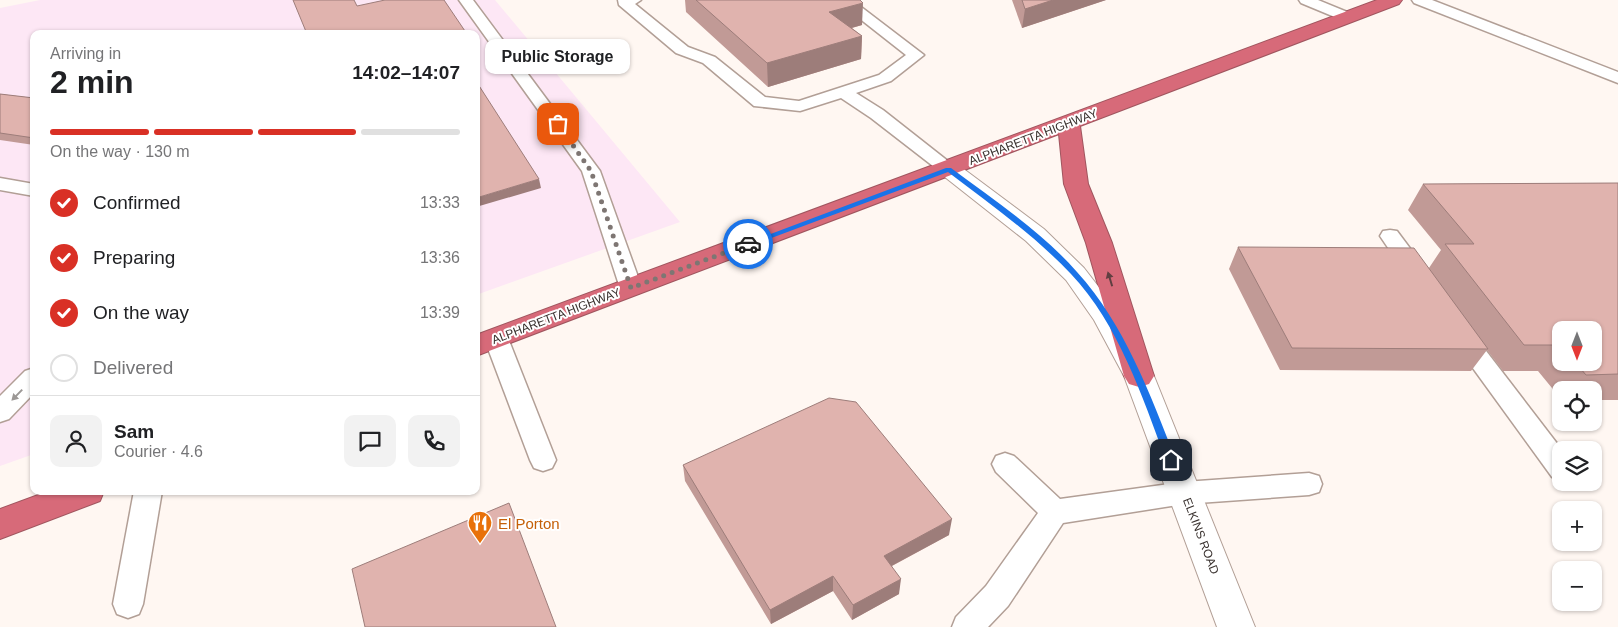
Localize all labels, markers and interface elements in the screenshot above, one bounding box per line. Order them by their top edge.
callout: Public Storage [486,39,630,74]
text: Arriving in [50,45,121,62]
text: Public Storage [501,48,614,65]
text: 14:02–14:07 [352,62,460,83]
text: 2 min [50,64,134,100]
pin [537,103,579,145]
street label: ALPHARETTA HIGHWAY [967,106,1099,168]
icon: bag [544,110,572,138]
text: On the way · 130 m [50,143,190,160]
icon: check [50,189,78,217]
text: Confirmed [93,192,181,213]
text: 13:33 [420,194,460,211]
courier [723,219,773,269]
icon: car [734,230,762,258]
icon: check [50,244,78,272]
text: Preparing [93,247,175,268]
text: 13:36 [420,249,460,266]
one-way arrow [1105,271,1113,286]
street label: ALPHARETTA HIGHWAY [490,285,622,347]
icon: check [50,299,78,327]
text: On the way [93,302,189,323]
text: 13:39 [420,304,460,321]
north arrow [1552,321,1602,371]
map controls [1552,321,1602,611]
text: Delivered [93,357,173,378]
button: locate [1552,381,1602,431]
one-way arrow [11,389,23,401]
button: person [50,415,102,467]
button: chat [344,415,396,467]
button: phone [408,415,460,467]
text: Sam [114,421,154,442]
pin [1150,439,1192,481]
button: layers [1552,441,1602,491]
text: Courier · 4.6 [114,443,203,460]
icon: home [1157,446,1185,474]
street label: ELKINS ROAD [1180,496,1222,576]
button: + [1552,501,1602,551]
restaurant icon: El Porton [467,510,493,544]
place label: El Porton [498,515,560,532]
button: − [1552,561,1602,611]

